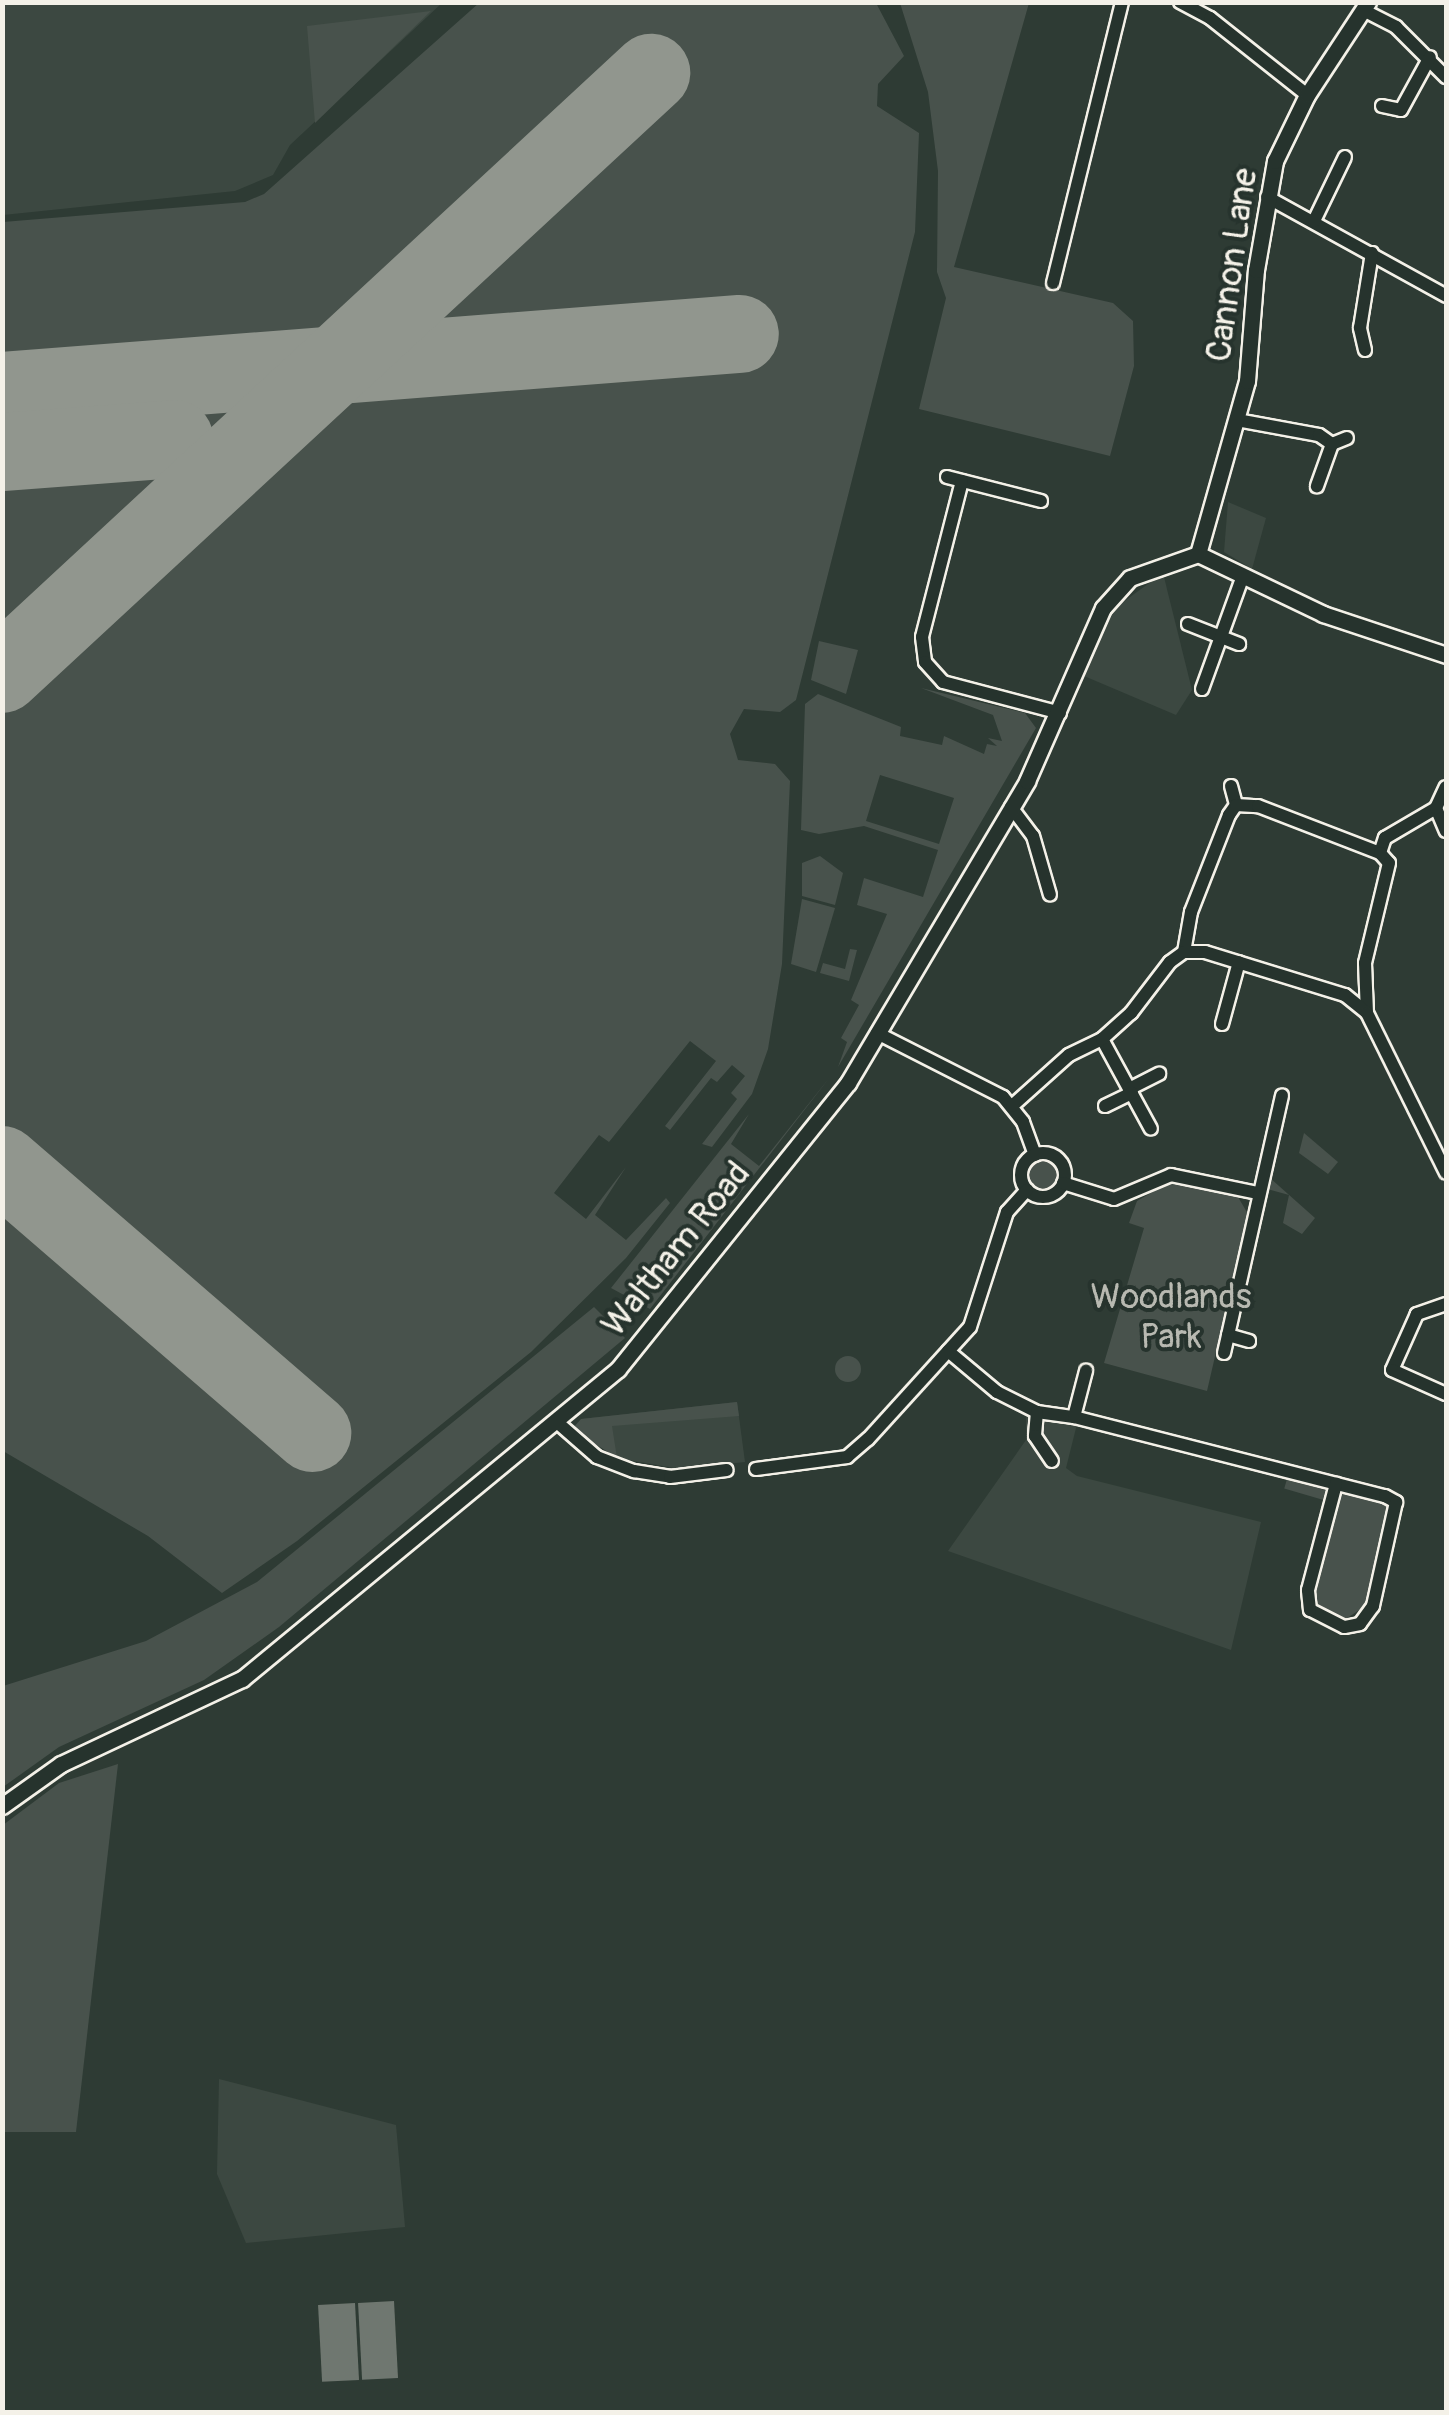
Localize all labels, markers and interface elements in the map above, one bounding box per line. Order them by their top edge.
street label: Cannon Lane [1198,166,1266,364]
street label: Waltham Road [593,1153,759,1345]
park label: Woodlands Park [1091,1276,1251,1358]

